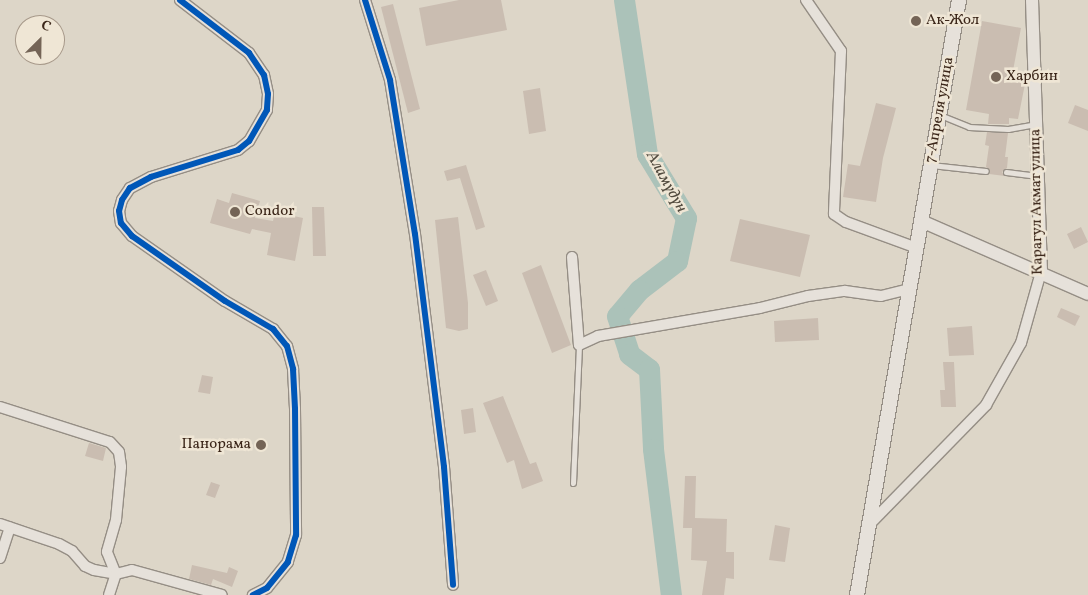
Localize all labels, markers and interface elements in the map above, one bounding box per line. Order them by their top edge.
place label: Ак-Жол [926,12,979,30]
north arrow [15,15,65,65]
marker: Ак-Жол [910,15,922,27]
text: С [38,16,54,37]
street label: 7-Апреля улица [922,55,958,165]
place label: Харбин [1006,68,1058,86]
marker: Харбин [990,71,1002,83]
street label: Карагул Акмат улица [1027,129,1047,275]
water label: Аламүдүн [641,148,691,216]
place label: Condor [245,203,294,221]
marker: Condor [229,206,241,218]
place label: Панорама [181,436,251,454]
marker: Панорама [255,439,267,451]

